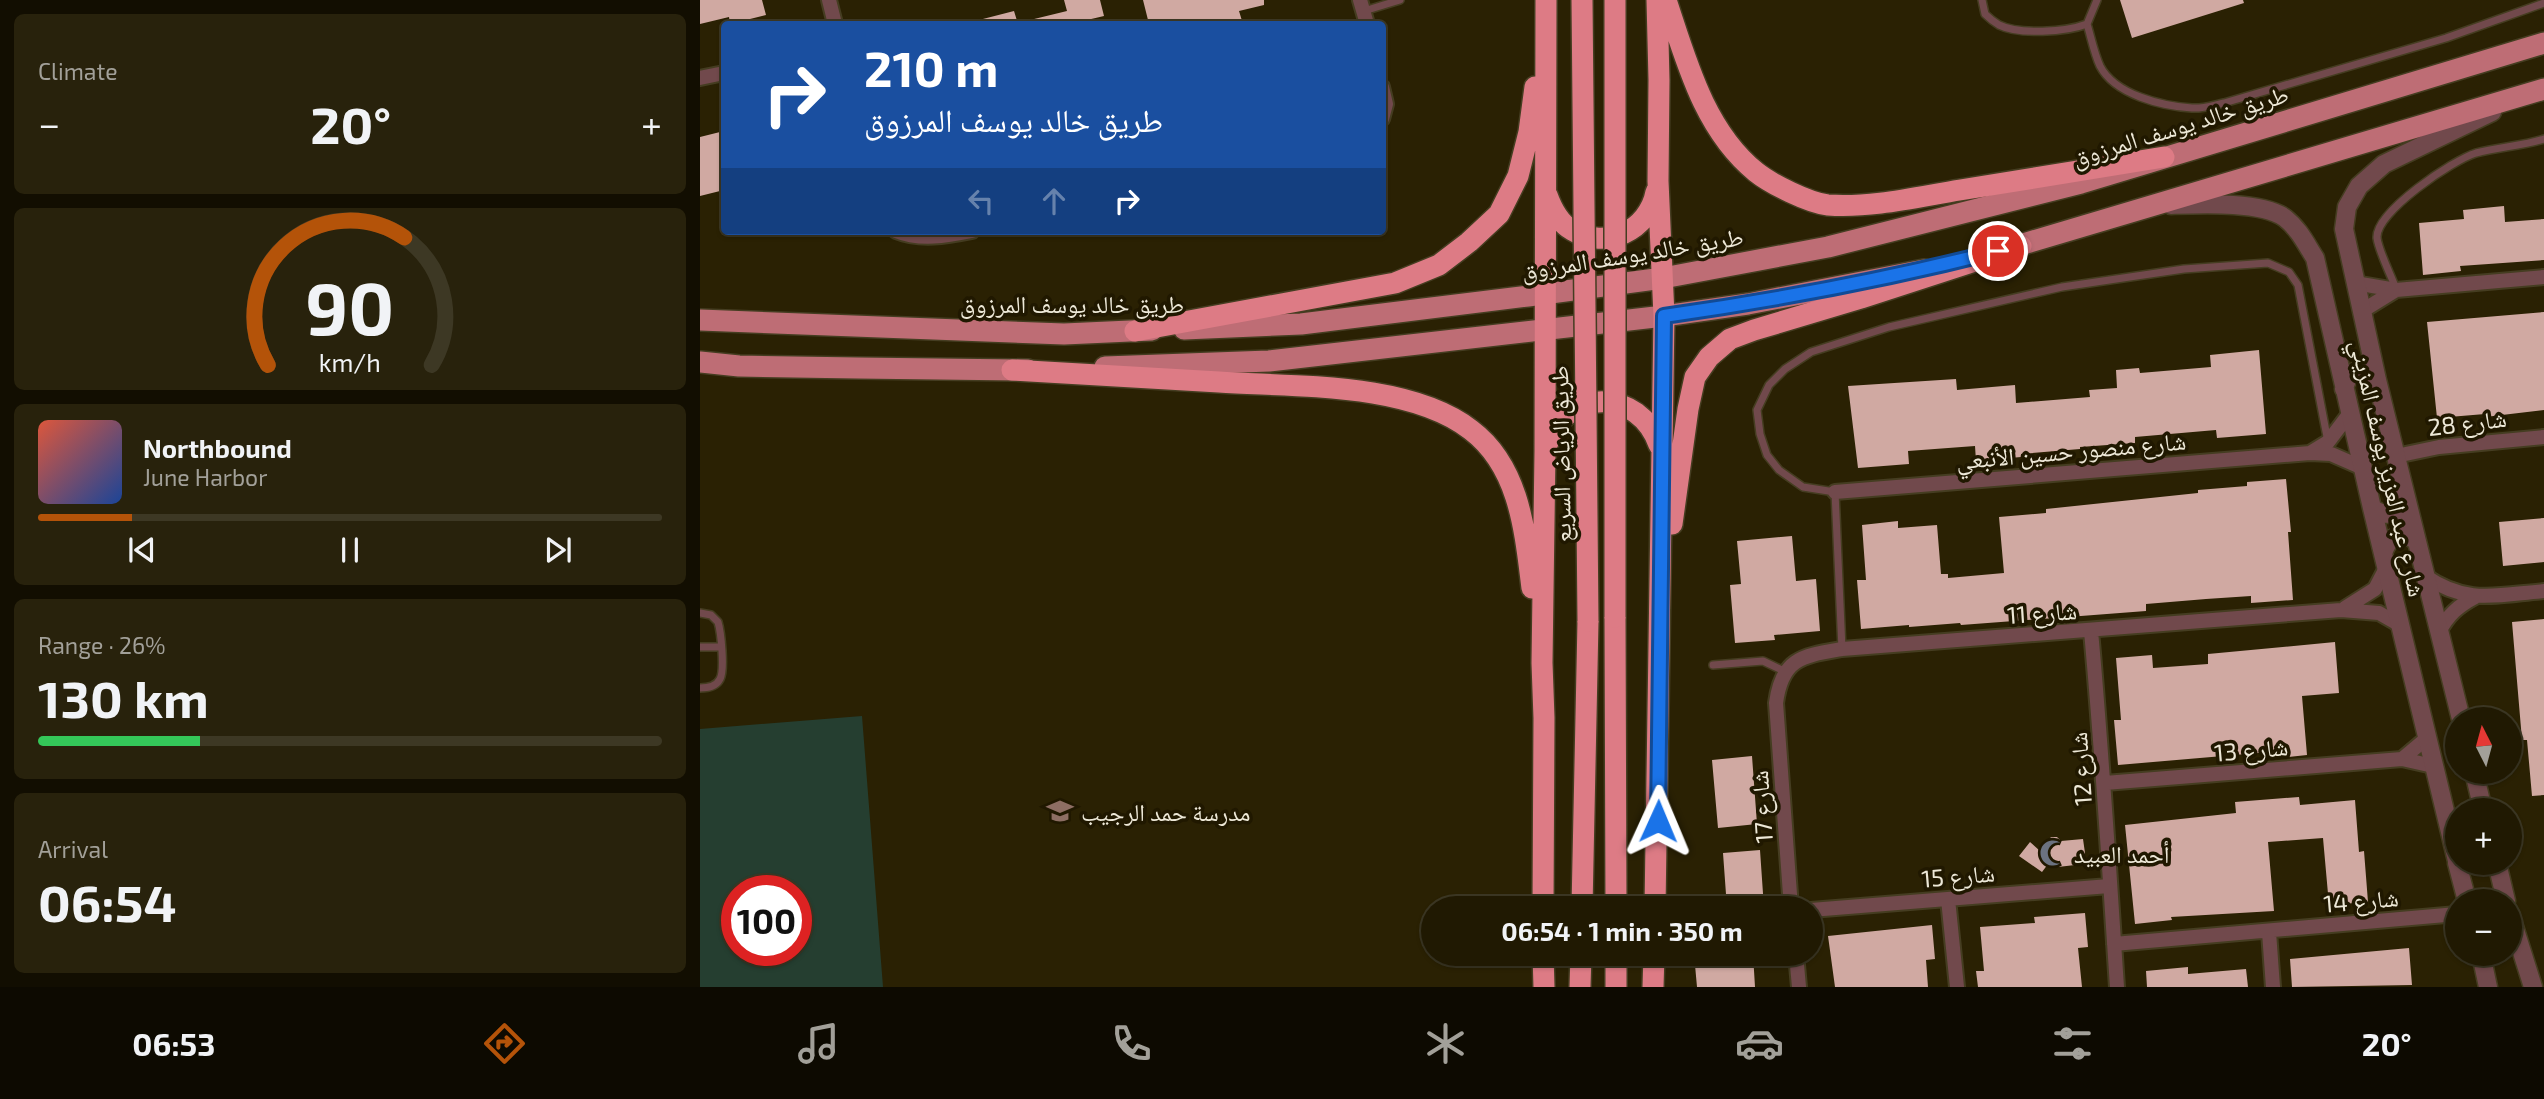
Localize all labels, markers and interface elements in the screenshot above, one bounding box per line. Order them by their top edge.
text: 210 m [864,38,998,97]
icon: right [749,49,840,140]
text: Climate [38,57,118,85]
street label: طريق خالد يوسف المرزوق [2068,78,2292,173]
text: 20° [310,92,391,154]
text: − [38,100,60,146]
text: + [641,100,662,146]
text: طريق خالد يوسف المرزوق [864,100,1163,138]
icon: left [962,182,1000,220]
icon: ahead [1035,182,1073,220]
icon: right [1108,182,1146,220]
street label: طريق خالد يوسف المرزوق [1519,221,1745,286]
pin [1968,221,2028,281]
icon: arrive [1979,232,2017,270]
text: 90 [306,263,394,351]
street label: طريق خالد يوسف المرزوق [960,289,1184,319]
street label: شارع عبد العزيز يوسف المزيني [2339,337,2433,601]
text: km/h [319,347,381,377]
street label: طريق الرياض السريع [1544,365,1578,543]
street label: شارع 28 [2426,403,2508,443]
street label: شارع منصور حسين الأنبعي [1955,425,2188,481]
text: Northbound [143,432,292,463]
text: June Harbor [143,463,267,491]
icon: previous [123,531,161,569]
icon: pause [331,531,369,569]
icon: next [539,531,577,569]
street label: شارع 11 [2006,595,2078,631]
text: Range · 26% [38,631,166,659]
text: 130 km [38,666,209,728]
north arrow [2445,707,2522,784]
map controls [2445,707,2522,966]
street label: شارع 12 [2063,731,2099,807]
street label: شارع 13 [2213,731,2289,769]
street label: شارع 17 [1744,770,1780,844]
position arrow [1621,784,1695,858]
school or university icon: مدرسة حمد الرجيب [1045,796,1075,826]
place label: مدرسة حمد الرجيب [1081,797,1251,826]
button: + [2445,798,2522,875]
text: Arrival [38,835,108,863]
mosque icon: أحمد العبيد [2038,838,2068,868]
place label: أحمد العبيد [2074,839,2169,868]
street label: شارع 15 [1920,857,1996,895]
text: 06:54 [38,870,177,932]
speed limit sign: 100 [721,875,812,966]
street label: شارع 14 [2322,882,2400,920]
button: − [2445,889,2522,966]
text: 06:54 · 1 min · 350 m [1501,915,1743,946]
icon: directions [480,1019,529,1068]
icon: music [794,1019,843,1068]
icon: phone [1107,1019,1156,1068]
icon: climate [1421,1019,1470,1068]
icon: car [1735,1019,1784,1068]
icon: filters [2048,1019,2097,1068]
text: 06:53 [132,1024,215,1062]
text: 20° [2362,1024,2412,1062]

